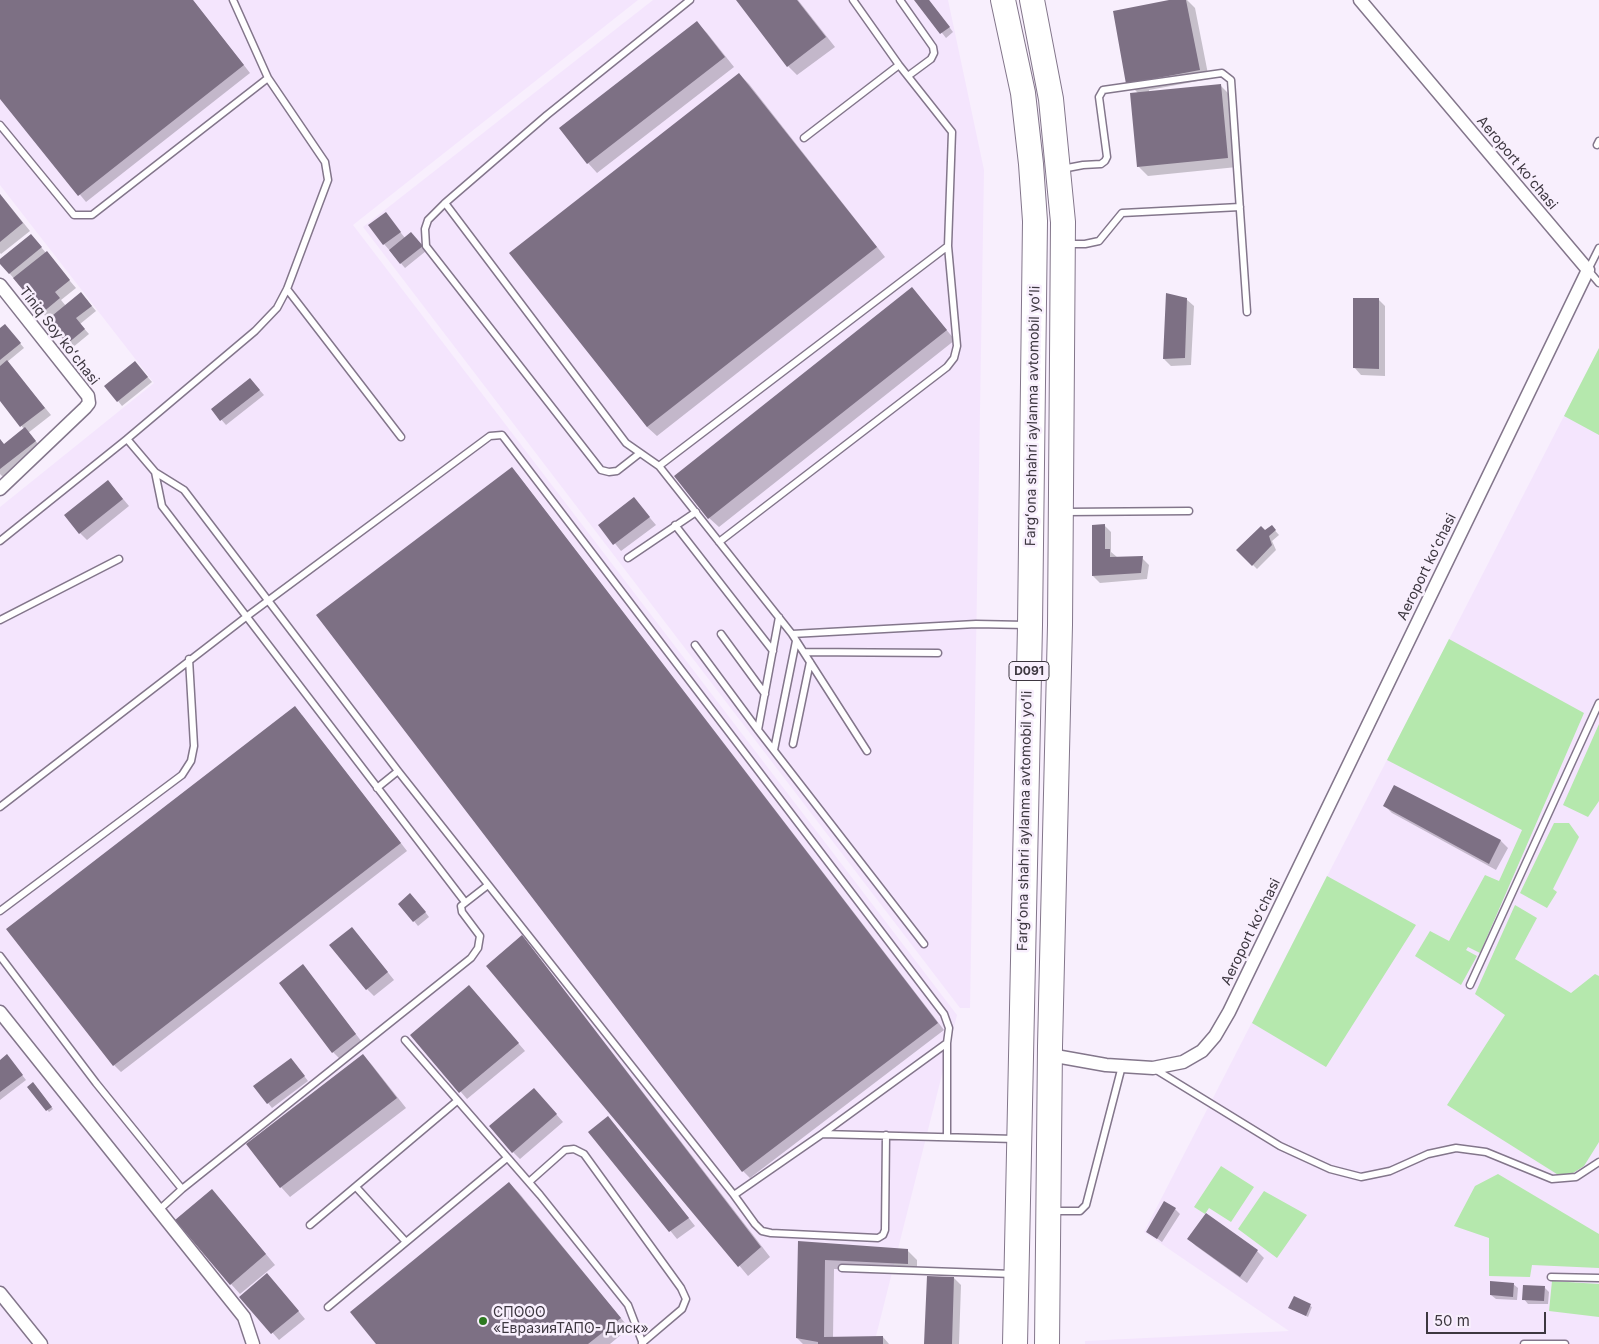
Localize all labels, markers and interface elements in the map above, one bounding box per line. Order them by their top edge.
street label: Aeroport koʻchasi [1473,113,1561,213]
street label: Tiniq Soy koʻchasi [15,284,103,388]
street label: Fargʻona shahri aylanma avtomobil yoʻli [1022,286,1044,546]
street label: Aeroport koʻchasi [1394,511,1460,623]
road number: D091 [1009,661,1049,680]
street label: Fargʻona shahri aylanma avtomobil yoʻli [1014,691,1036,951]
street label: Aeroport koʻchasi [1218,876,1284,988]
scale bar [1429,1302,1549,1334]
place label: СПООО «ЕвразияТАПО- Диск» [493,1305,649,1338]
text: 50 m [1434,1311,1470,1330]
marker: СПООО «ЕвразияТАПО- Диск» [477,1315,489,1327]

